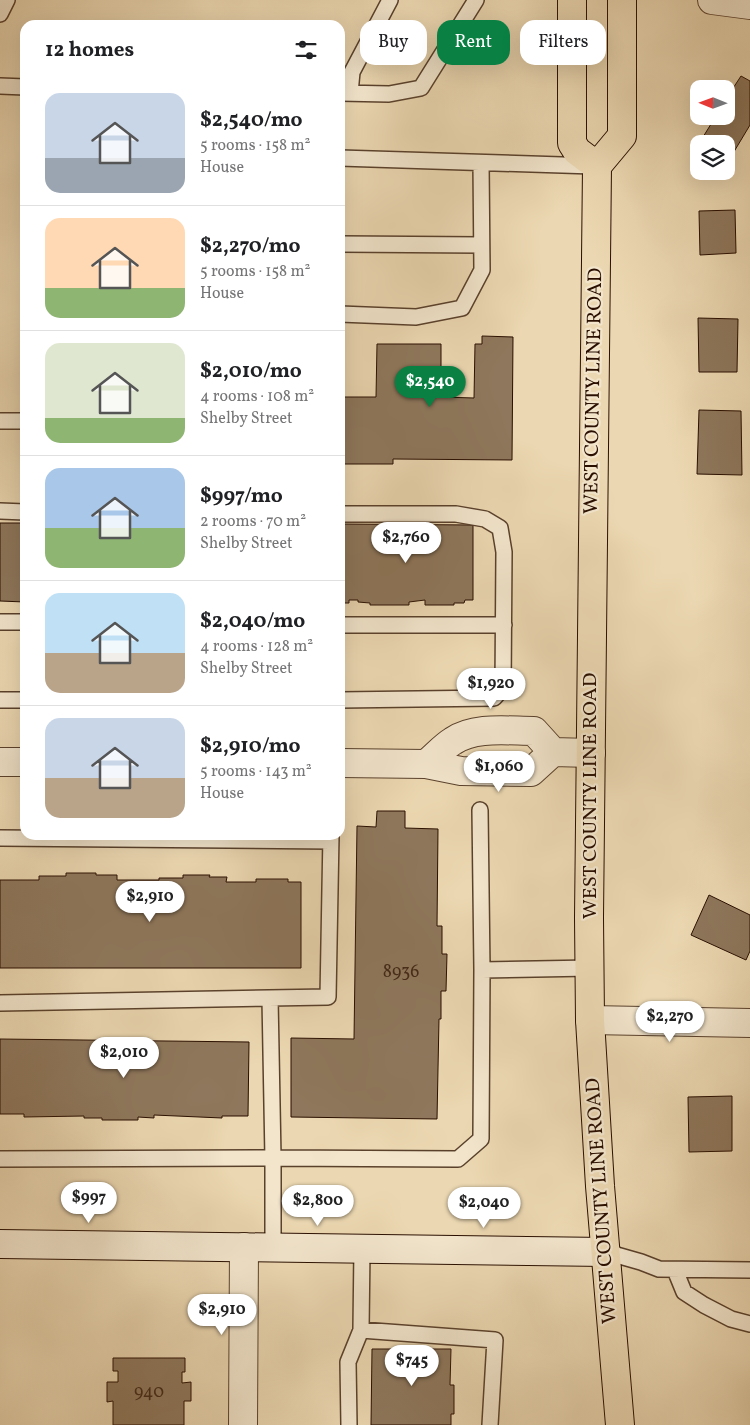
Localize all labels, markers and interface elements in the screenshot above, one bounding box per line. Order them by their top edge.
chip: Buy [360,20,427,65]
chip: Rent [437,20,510,65]
chip: Filters [520,20,606,65]
text: 12 homes [45,36,134,65]
icon: filters [292,36,320,64]
north arrow [690,80,735,125]
map controls [690,80,735,180]
text: $2,540/mo [200,106,303,135]
icon: home [85,113,145,173]
text: 5 rooms · 158 m² [200,135,310,157]
button: layers [690,135,735,180]
text: House [200,157,244,179]
text: $2,270/mo [200,232,300,261]
icon: home [85,238,145,298]
text: 5 rooms · 158 m² [200,261,310,283]
street label: WEST COUNTY LINE ROAD [578,268,610,514]
text: House [200,283,244,305]
text: $2,010/mo [200,357,302,386]
icon: home [85,363,145,423]
pin: $2,540 [389,366,471,408]
text: $2,540 [406,371,454,393]
text: 4 rooms · 108 m² [200,386,314,408]
text: Shelby Street [200,408,293,430]
text: $997/mo [200,482,283,511]
icon: home [85,488,145,548]
text: 2 rooms · 70 m² [200,511,306,533]
pin: $2,760 [365,522,447,564]
text: $2,760 [382,527,430,549]
text: Shelby Street [200,533,293,555]
text: $2,040/mo [200,607,305,636]
icon: home [85,613,145,673]
text: 4 rooms · 128 m² [200,636,313,658]
text: Shelby Street [200,658,293,680]
pin: $1,920 [450,668,532,710]
text: $1,920 [468,673,514,695]
street label: WEST COUNTY LINE ROAD [577,673,605,919]
text: $2,910/mo [200,732,300,761]
icon: home [85,738,145,798]
pin: $1,060 [458,750,540,793]
text: $1,060 [475,756,523,778]
text: 5 rooms · 143 m² [200,761,312,783]
text: House [200,783,244,805]
pin: $2,910 [109,880,191,923]
text: $2,910 [127,886,174,908]
house number: 8936 [383,960,419,985]
pin: $2,270 [629,1000,711,1043]
text: $2,270 [647,1006,693,1028]
pin: $2,010 [83,1036,165,1079]
text: $2,010 [100,1042,148,1064]
street label: WEST COUNTY LINE ROAD [579,1077,625,1325]
pin: $997 [59,1182,119,1224]
pin: $2,800 [277,1184,359,1227]
pin: $2,040 [443,1186,525,1229]
text: $997 [72,1187,106,1209]
text: $2,800 [293,1190,343,1212]
text: $2,040 [459,1192,509,1214]
pin: $2,910 [181,1294,263,1336]
text: $2,910 [199,1299,246,1321]
pin: $745 [382,1344,442,1387]
text: $745 [396,1350,428,1372]
house number: 940 [134,1380,164,1405]

